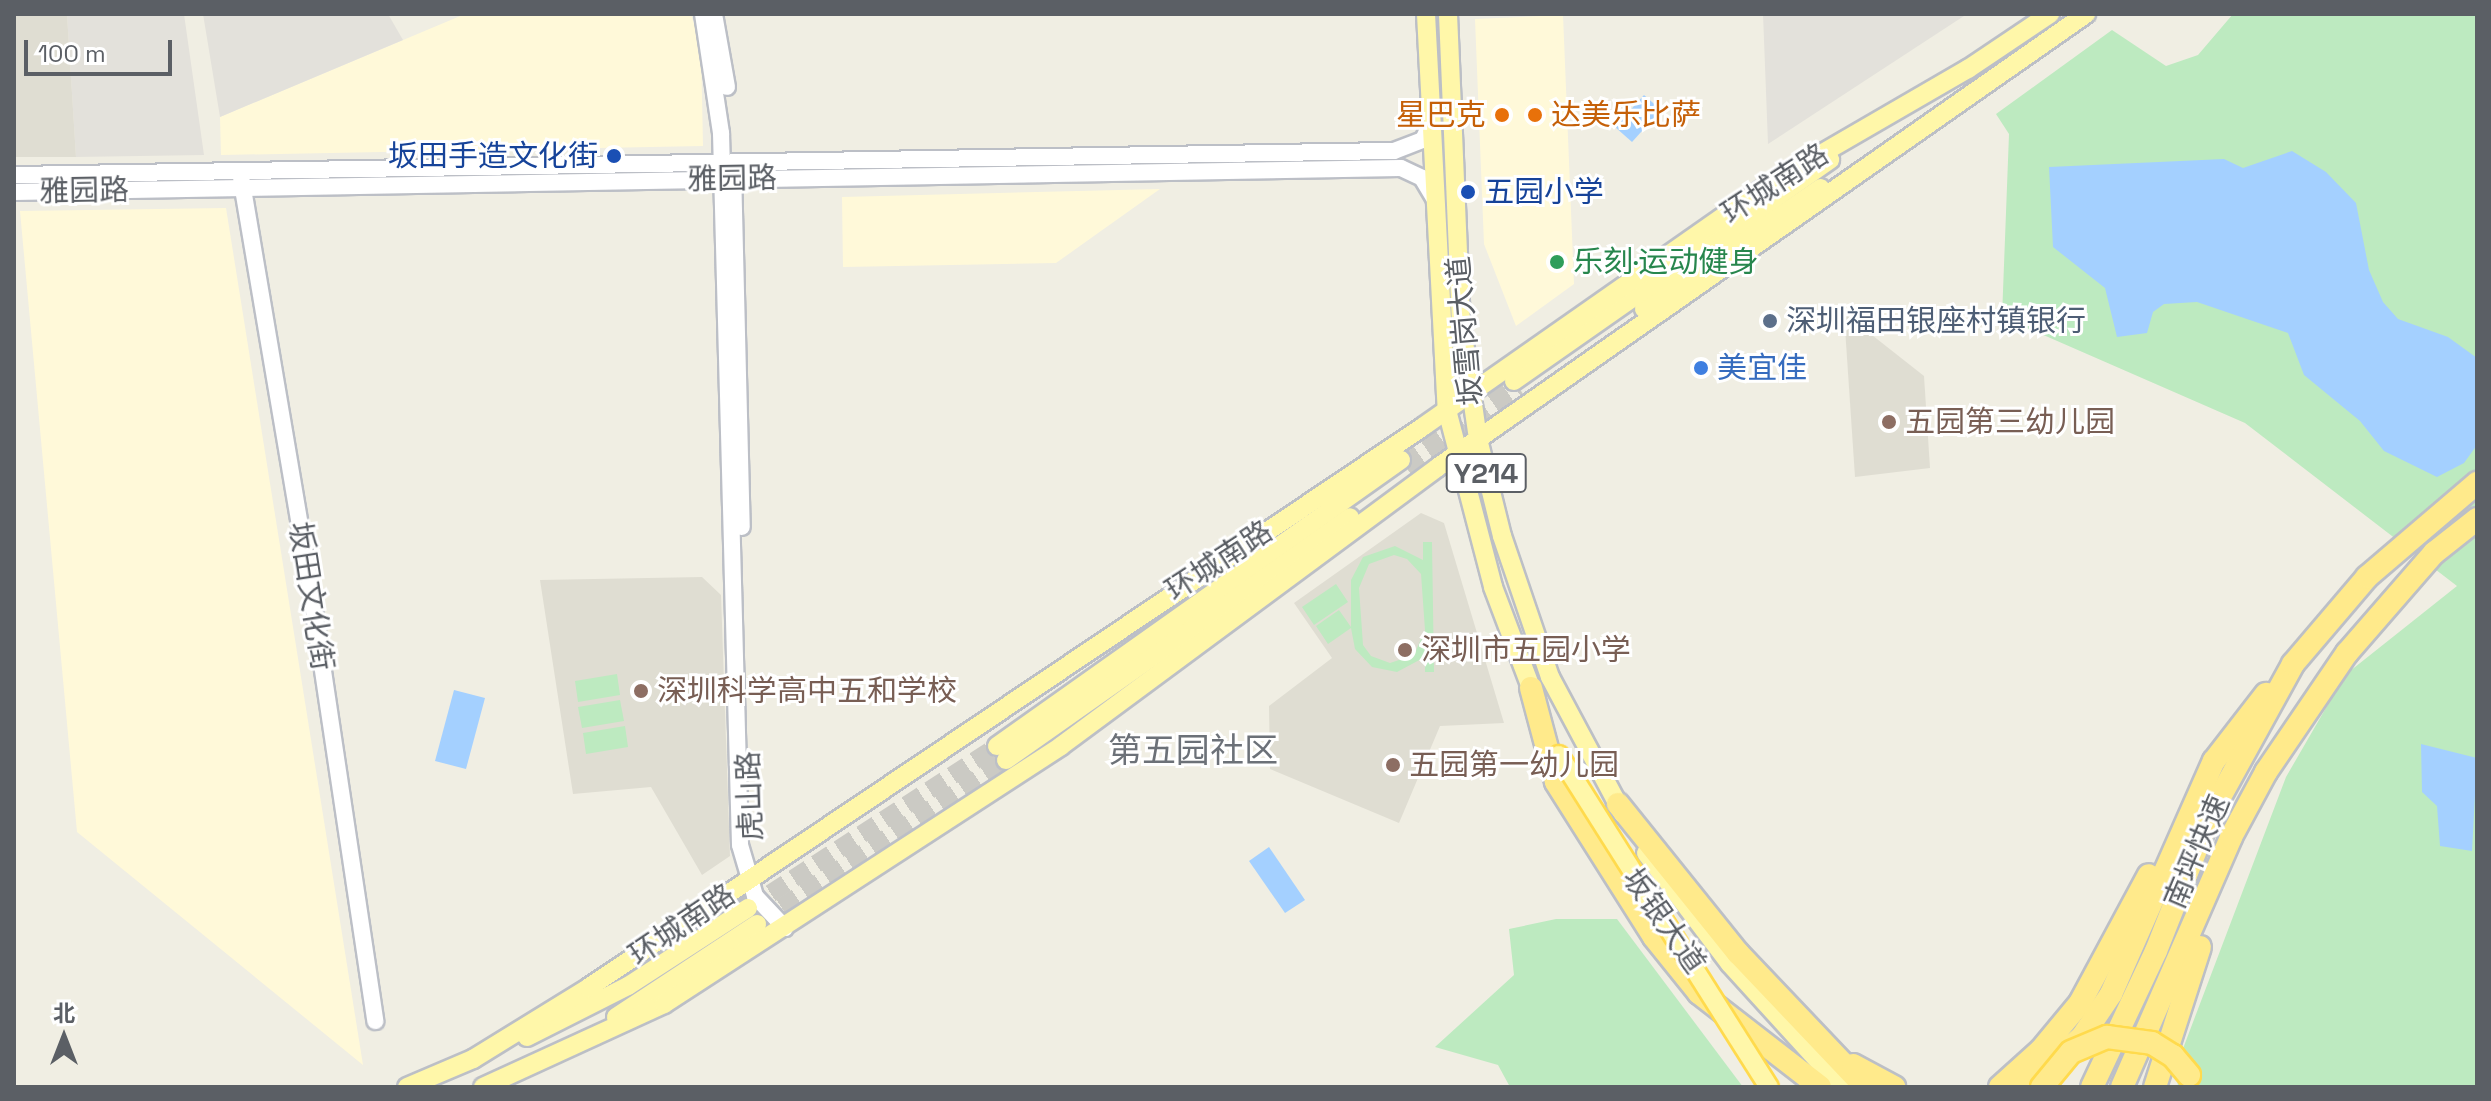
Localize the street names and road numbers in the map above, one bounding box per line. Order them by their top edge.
street label: 环城南路 [1715,136,1835,232]
street label: 雅园路 [687,160,777,198]
street label: 雅园路 [39,172,129,210]
street label: 坂雪岗大道 [1441,255,1489,407]
road number: Y214 [1444,449,1528,497]
street label: 环城南路 [1159,513,1279,609]
street label: 坂田文化街 [281,519,341,673]
street label: 虎山路 [730,750,770,842]
street label: 南坪快速 [2157,790,2237,914]
street label: 坂银大道 [1615,862,1713,980]
street label: 环城南路 [622,877,742,973]

